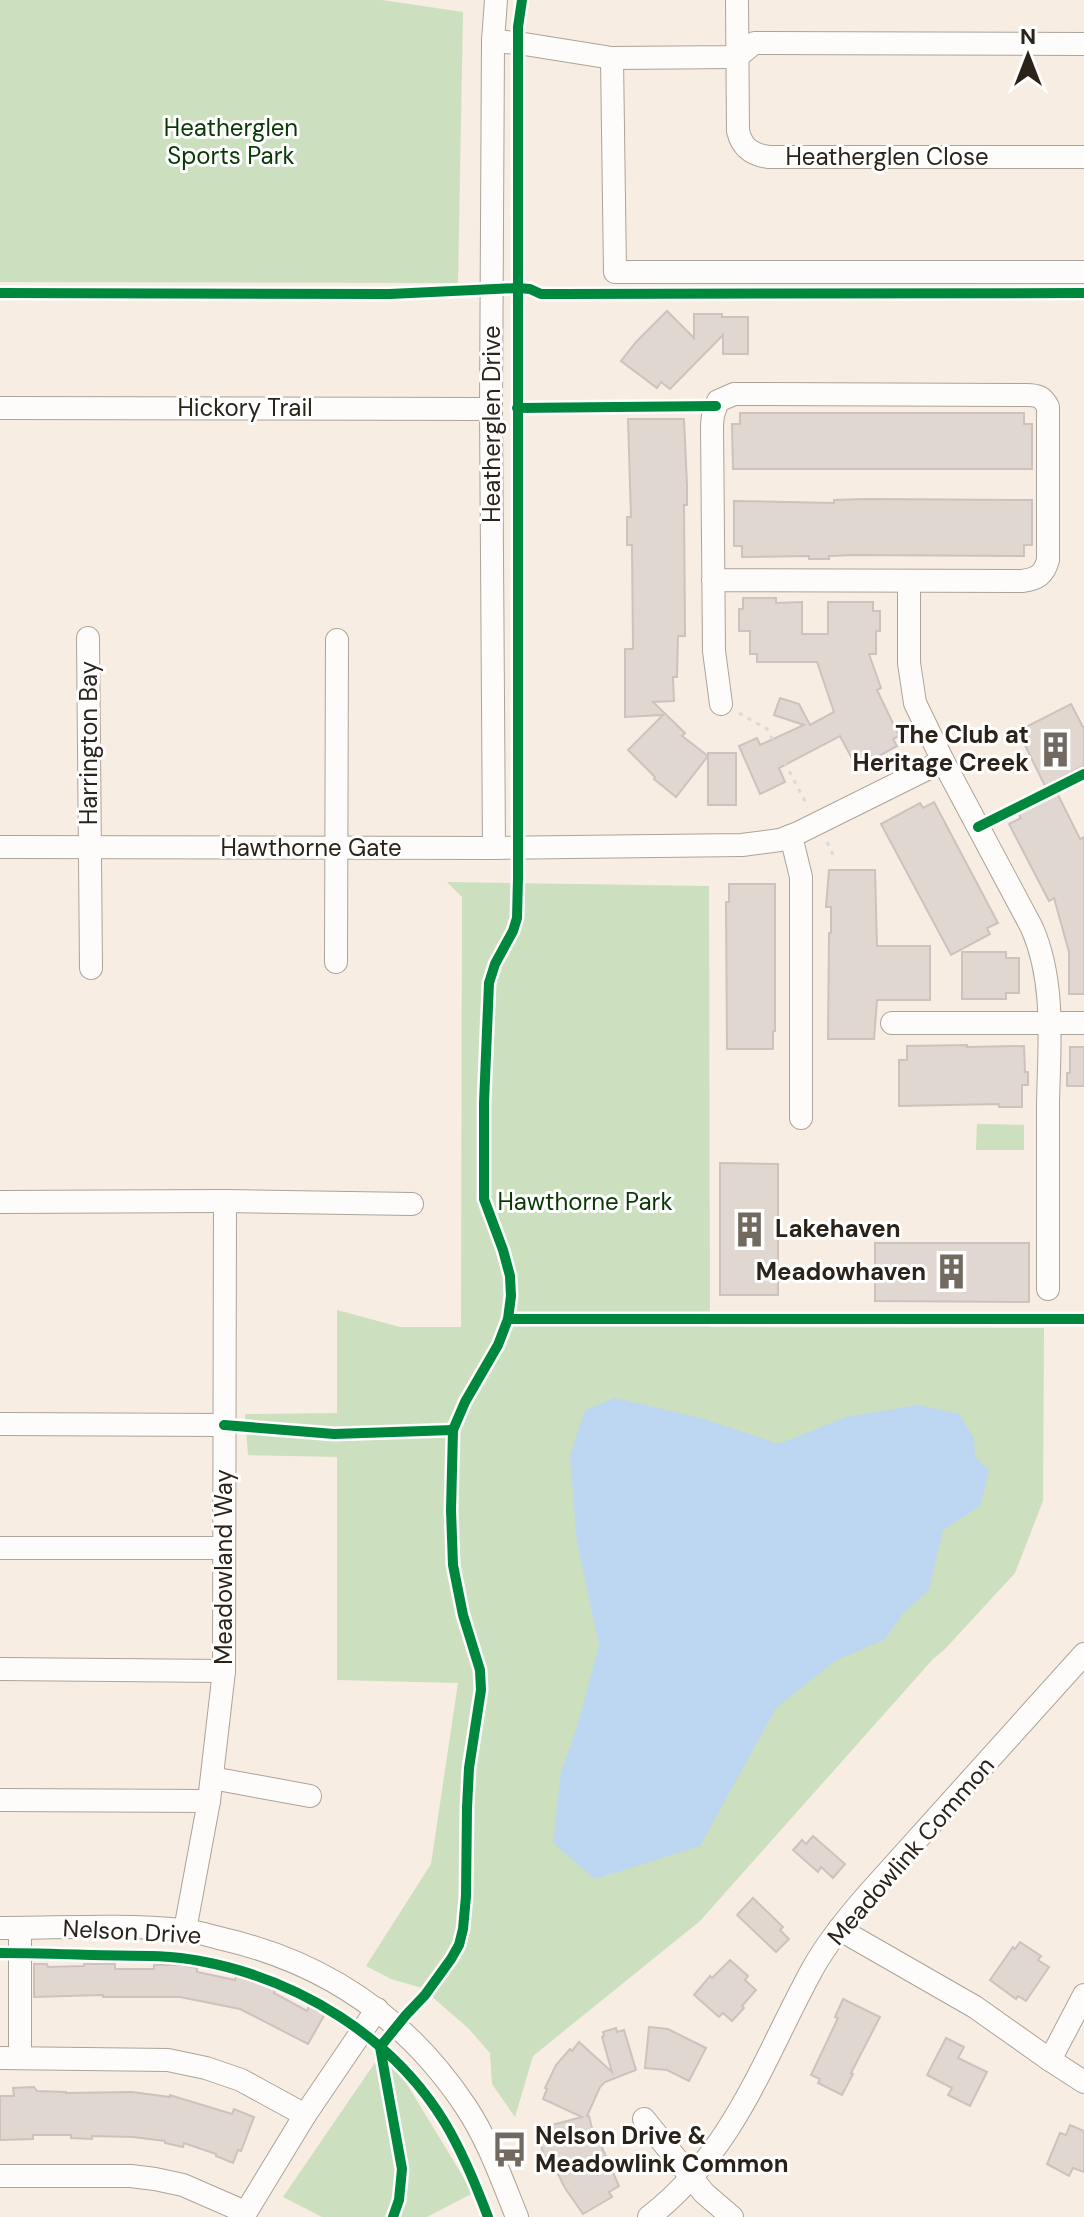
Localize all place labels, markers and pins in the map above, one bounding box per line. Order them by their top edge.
place label: The Club at Heritage Creek [853,719,1029,778]
building icon: The Club at Heritage Creek [1036,730,1074,768]
building icon: Lakehaven [730,1210,768,1248]
place label: Lakehaven [775,1213,901,1244]
building icon: Meadowhaven [933,1253,971,1291]
place label: Meadowhaven [756,1256,926,1287]
place label: Nelson Drive & Meadowlink Common [535,2120,789,2179]
bus stop icon: Nelson Drive & Meadowlink Common [490,2131,528,2169]

